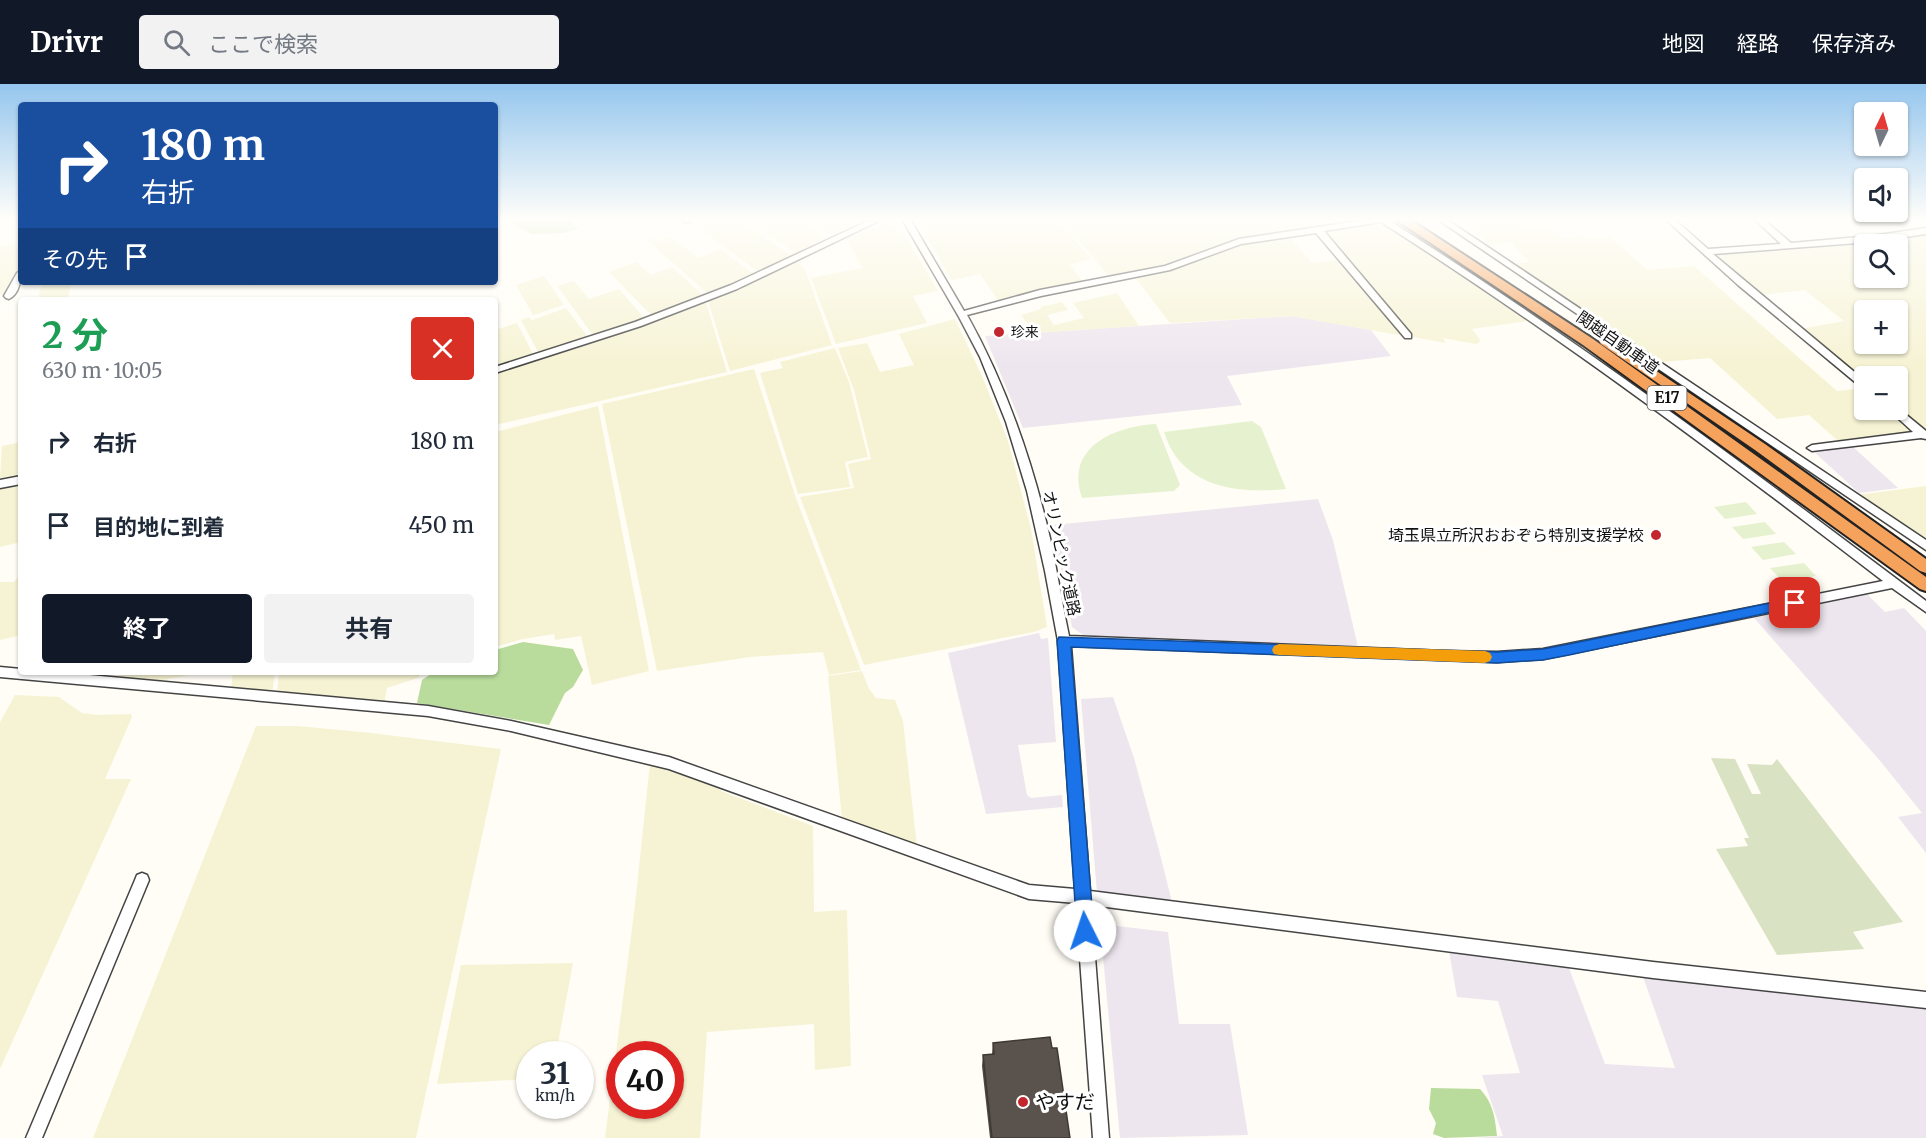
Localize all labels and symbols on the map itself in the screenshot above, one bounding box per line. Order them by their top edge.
north arrow [1854,102,1908,156]
street label: 関越自動車道 [1573,306,1663,378]
place label: 珍来 [1011,323,1039,341]
marker: 珍来 [992,325,1006,339]
road number: E17 [1648,386,1686,410]
street label: オリンピック道路 [1039,488,1085,618]
place label: 埼玉県立所沢おおぞら特別支援学校 [1388,525,1644,545]
marker: 埼玉県立所沢おおぞら特別支援学校 [1649,528,1663,542]
pin [1769,577,1820,628]
position arrow [1053,899,1117,963]
speed limit sign: 40 [606,1041,684,1119]
place label: やすだ [1035,1089,1095,1114]
marker: やすだ [1016,1095,1030,1109]

